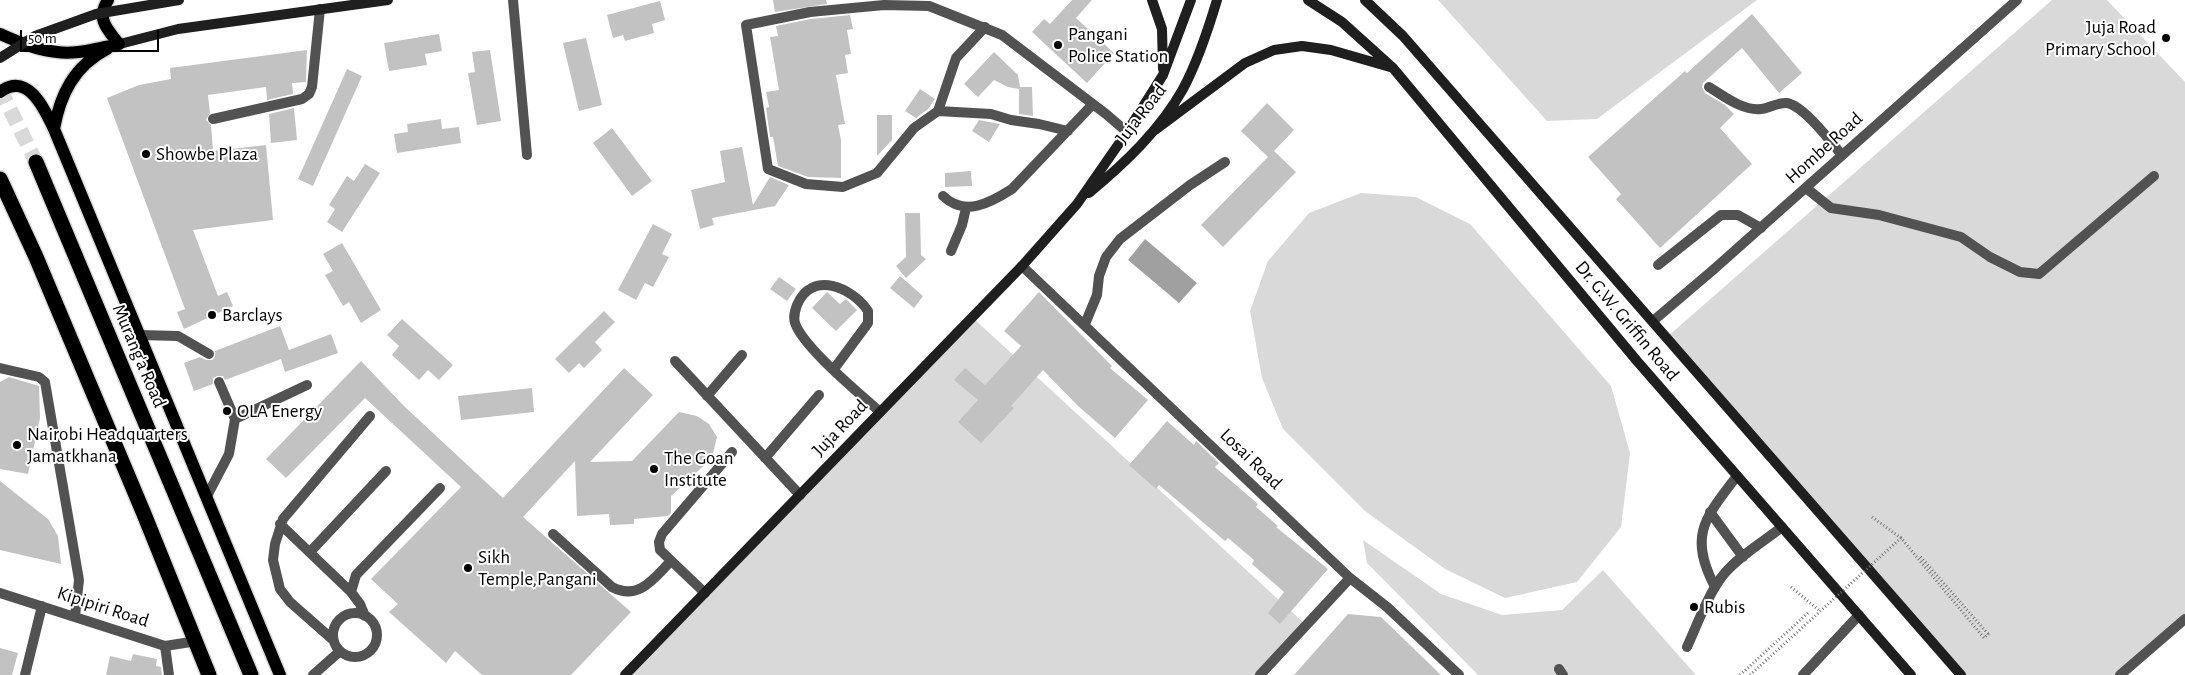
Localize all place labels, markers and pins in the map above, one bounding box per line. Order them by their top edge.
place label: Juja Road Primary School [2045,16,2156,60]
place label: Pangani Police Station [1068,23,1168,67]
marker: Juja Road Primary School [2160,32,2172,44]
marker: Pangani Police Station [1052,39,1064,51]
place label: Showbe Plaza [156,143,258,165]
marker: Showbe Plaza [140,148,152,160]
place label: Barclays [222,304,283,326]
marker: Barclays [206,309,218,321]
place label: OLA Energy [237,400,322,422]
marker: OLA Energy [221,405,233,417]
place label: Nairobi Headquarters Jamatkhana [27,423,188,467]
marker: Nairobi Headquarters Jamatkhana [11,439,23,451]
place label: The Goan Institute [664,447,734,491]
marker: The Goan Institute [648,463,660,475]
place label: Sikh Temple,Pangani [478,546,597,590]
marker: Sikh Temple,Pangani [462,562,474,574]
place label: Rubis [1704,596,1745,618]
marker: Rubis [1688,601,1700,613]

